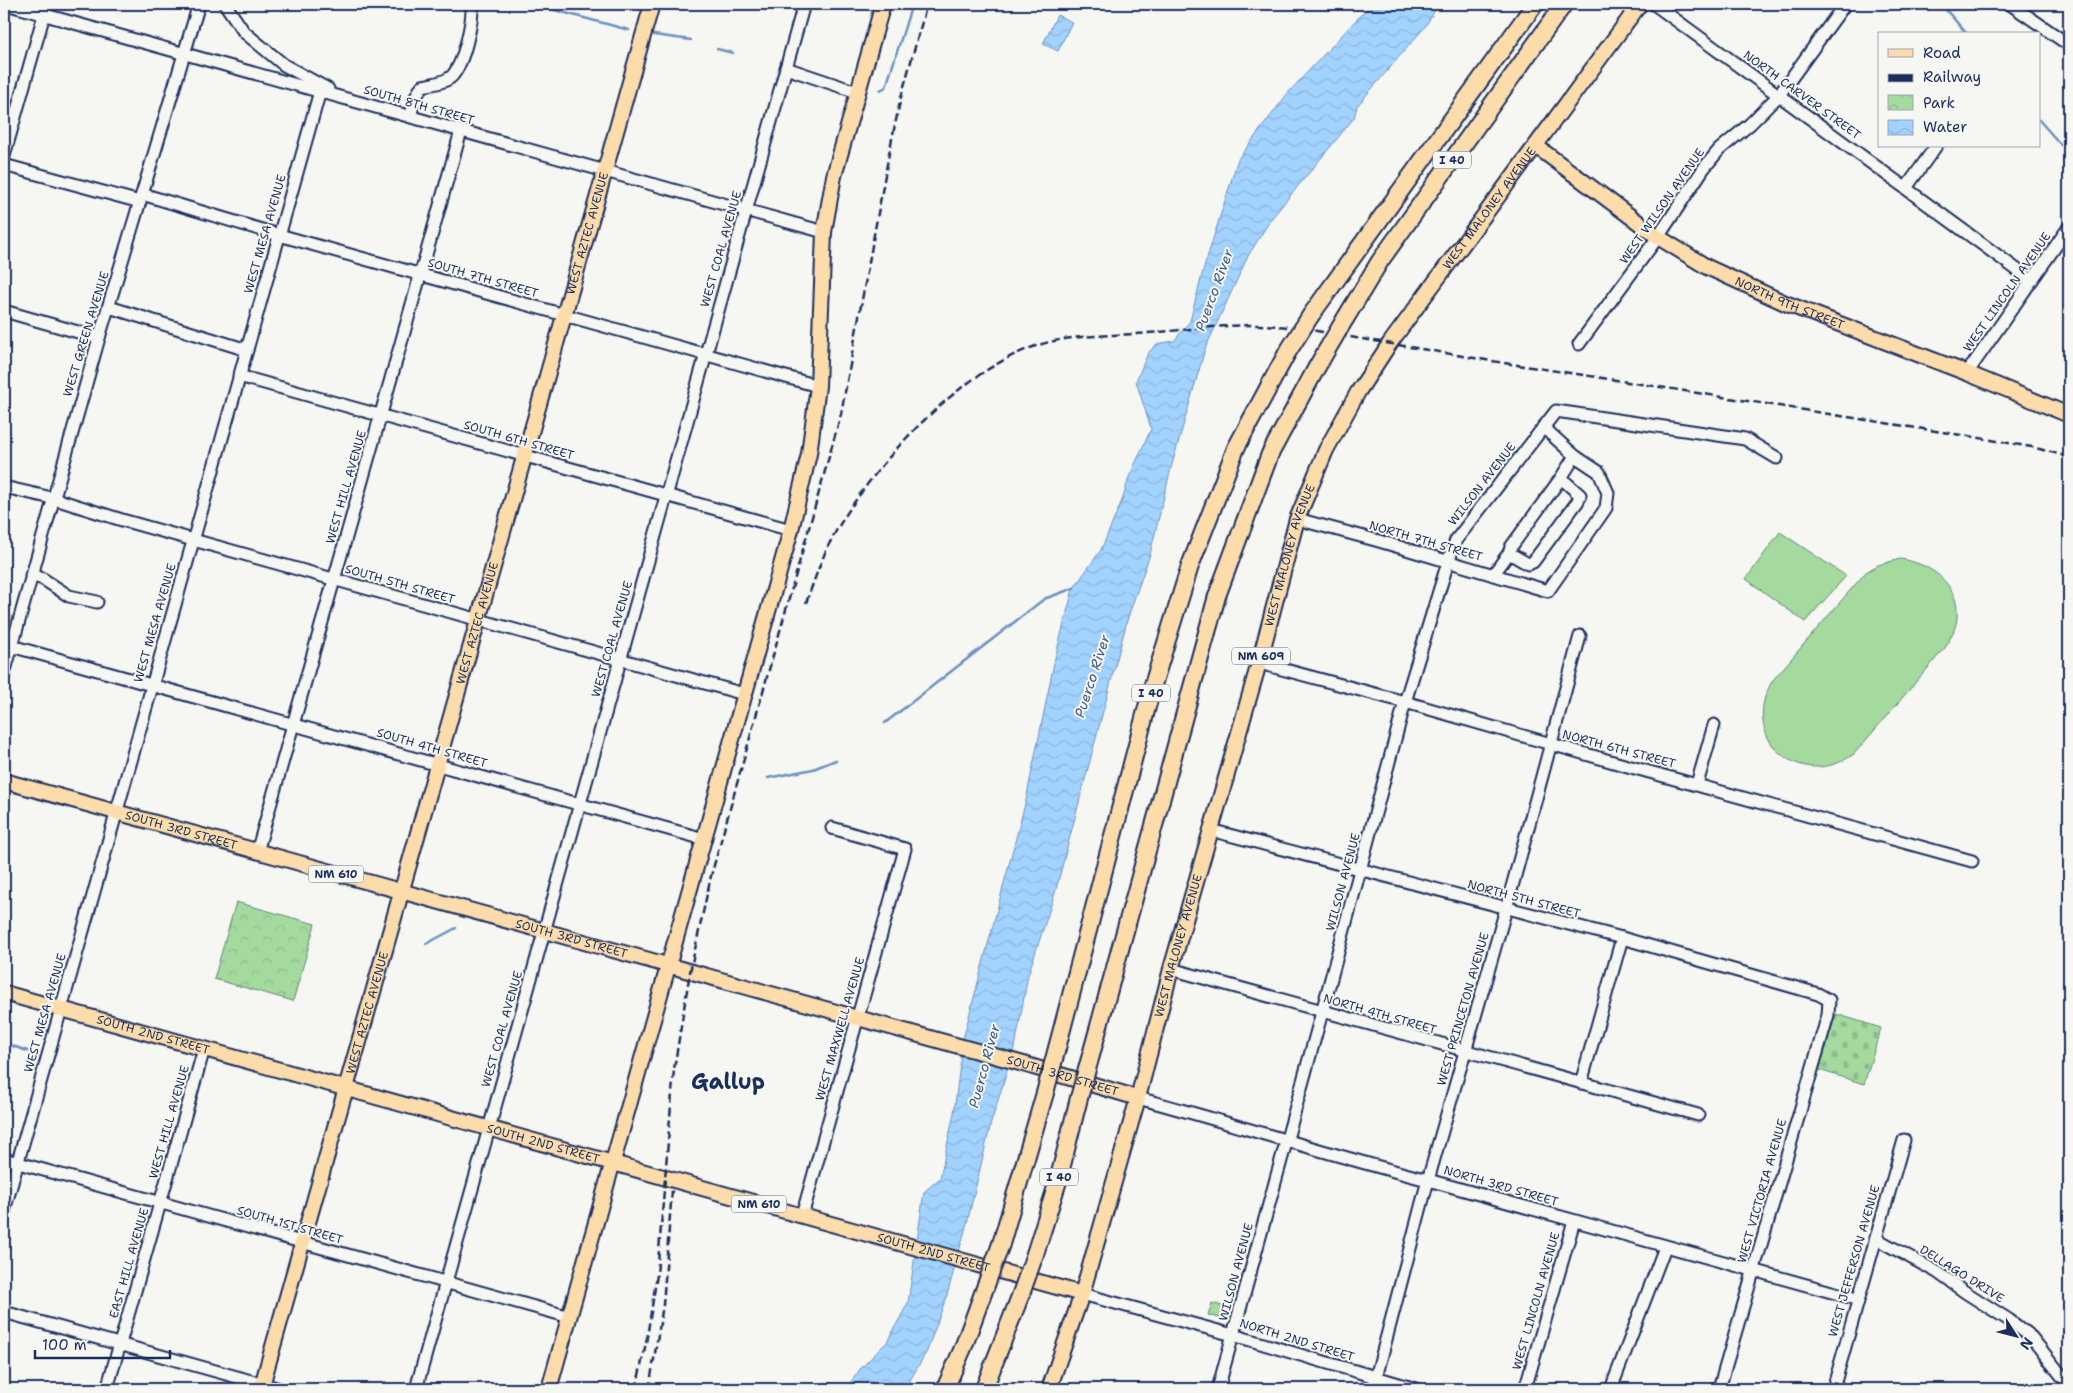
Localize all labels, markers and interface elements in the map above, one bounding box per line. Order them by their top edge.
legend [1878,32,2040,148]
text: Road [1923,43,1961,63]
street label: NORTH CARVER STREET [1740,47,1864,143]
text: Railway [1923,67,1981,87]
street label: SOUTH 8TH STREET [362,82,477,129]
text: Park [1923,93,1955,113]
text: Water [1923,117,1967,137]
street label: WEST MALONEY AVENUE [1439,144,1540,273]
street label: WEST WILSON AVENUE [1616,145,1708,267]
road number: I 40 [1433,152,1471,168]
street label: WEST AZTEC AVENUE [562,170,612,296]
street label: WEST MESA AVENUE [240,173,290,295]
street label: WEST COAL AVENUE [697,189,745,309]
street label: WEST LINCOLN AVENUE [1960,229,2054,355]
water label: Puerco River [1191,246,1237,333]
street label: SOUTH 7TH STREET [426,255,541,302]
street label: WEST GREEN AVENUE [59,269,113,399]
street label: NORTH 9TH STREET [1732,273,1847,333]
street label: SOUTH 6TH STREET [462,417,577,464]
street label: WEST HILL AVENUE [322,428,370,546]
street label: WILSON AVENUE [1445,439,1519,529]
street label: WEST MALONEY AVENUE [1261,482,1319,628]
street label: NORTH 7TH STREET [1367,517,1485,565]
street label: WEST AZTEC AVENUE [452,560,502,686]
street label: SOUTH 5TH STREET [343,561,457,608]
street label: WEST MESA AVENUE [130,562,180,684]
street label: WEST COAL AVENUE [588,579,636,699]
water label: Puerco River [1070,632,1114,720]
road number: NM 609 [1232,648,1290,664]
road number: I 40 [1132,684,1170,701]
street label: SOUTH 4TH STREET [375,725,490,772]
street label: NORTH 6TH STREET [1561,726,1678,772]
street label: SOUTH 3RD STREET [123,807,240,854]
street label: WILSON AVENUE [1322,831,1364,933]
road number: NM 610 [308,866,364,882]
street label: WEST MALONEY AVENUE [1151,872,1206,1019]
street label: NORTH 5TH STREET [1466,876,1583,922]
street label: SOUTH 3RD STREET [514,915,630,962]
street label: WEST PRINCETON AVENUE [1433,930,1493,1088]
street label: WEST AZTEC AVENUE [342,950,392,1076]
street label: WEST MESA AVENUE [20,952,70,1074]
street label: WEST MAXWELL AVENUE [812,955,868,1103]
street label: WEST COAL AVENUE [478,969,526,1089]
street label: NORTH 4TH STREET [1321,990,1439,1038]
street label: SOUTH 2ND STREET [95,1011,212,1058]
water label: Puerco River [964,1022,1004,1110]
street label: SOUTH 3RD STREET [1005,1052,1121,1100]
street label: WEST HILL AVENUE [145,1063,193,1181]
district label: Gallup [691,1067,765,1096]
street label: WEST VICTORIA AVENUE [1734,1117,1790,1265]
street label: SOUTH 2ND STREET [485,1120,602,1167]
street label: NORTH 3RD STREET [1442,1162,1561,1210]
road number: I 40 [1040,1168,1078,1186]
street label: WEST JEFFERSON AVENUE [1825,1183,1883,1339]
road number: NM 610 [732,1196,786,1212]
street label: SOUTH 1ST STREET [235,1202,346,1248]
street label: EAST HILL AVENUE [106,1206,152,1320]
street label: WILSON AVENUE [1215,1221,1257,1323]
street label: SOUTH 2ND STREET [875,1229,992,1276]
street label: WEST LINCOLN AVENUE [1509,1230,1563,1372]
street label: DELLAGO DRIVE [1917,1242,2007,1306]
north arrow [1990,1310,2040,1360]
street label: NORTH 2ND STREET [1238,1315,1357,1365]
scale bar [35,1328,170,1360]
text: N [2016,1334,2037,1353]
text: 100 m [42,1335,87,1355]

